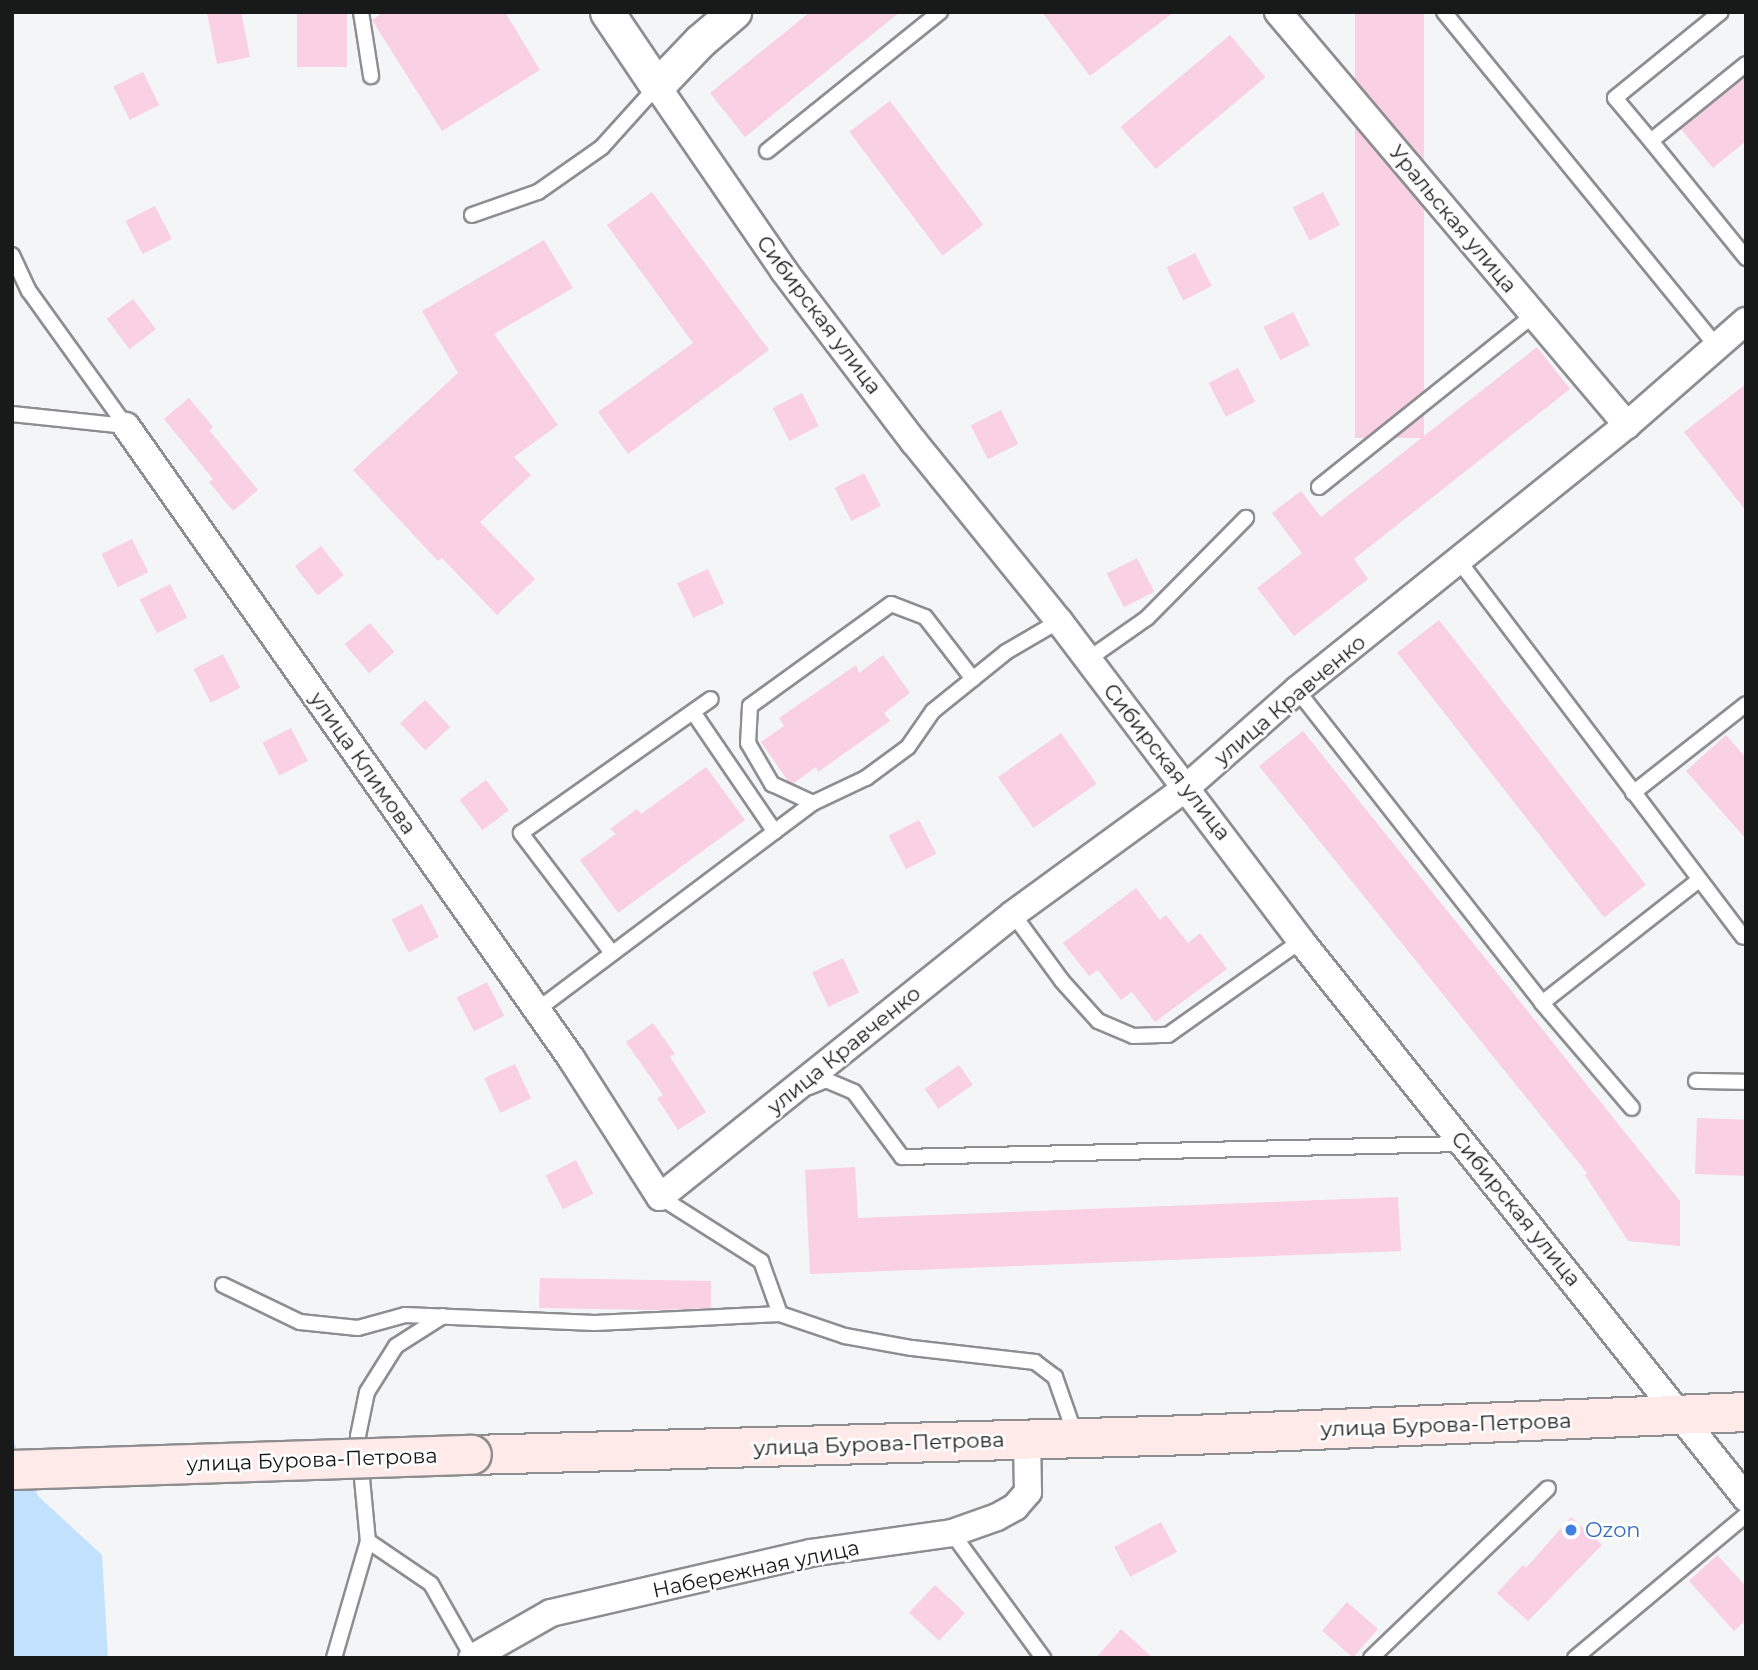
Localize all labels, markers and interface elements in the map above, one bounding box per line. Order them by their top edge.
street label: Уральская улица [1384,140,1522,298]
street label: Сибирская улица [751,231,887,399]
street label: улица Кравченко [1209,629,1371,771]
street label: Сибирская улица [1098,679,1236,845]
street label: улица Климова [304,687,422,839]
street label: улица Кравченко [762,980,926,1120]
street label: Сибирская улица [1446,1126,1586,1292]
street label: улица Бурова-Петрова [1320,1408,1572,1442]
street label: улица Бурова-Петрова [753,1427,1005,1461]
street label: улица Бурова-Петрова [186,1443,438,1477]
place label: Ozon [1585,1517,1641,1543]
marker: Ozon [1563,1522,1579,1538]
street label: Набережная улица [650,1535,862,1603]

